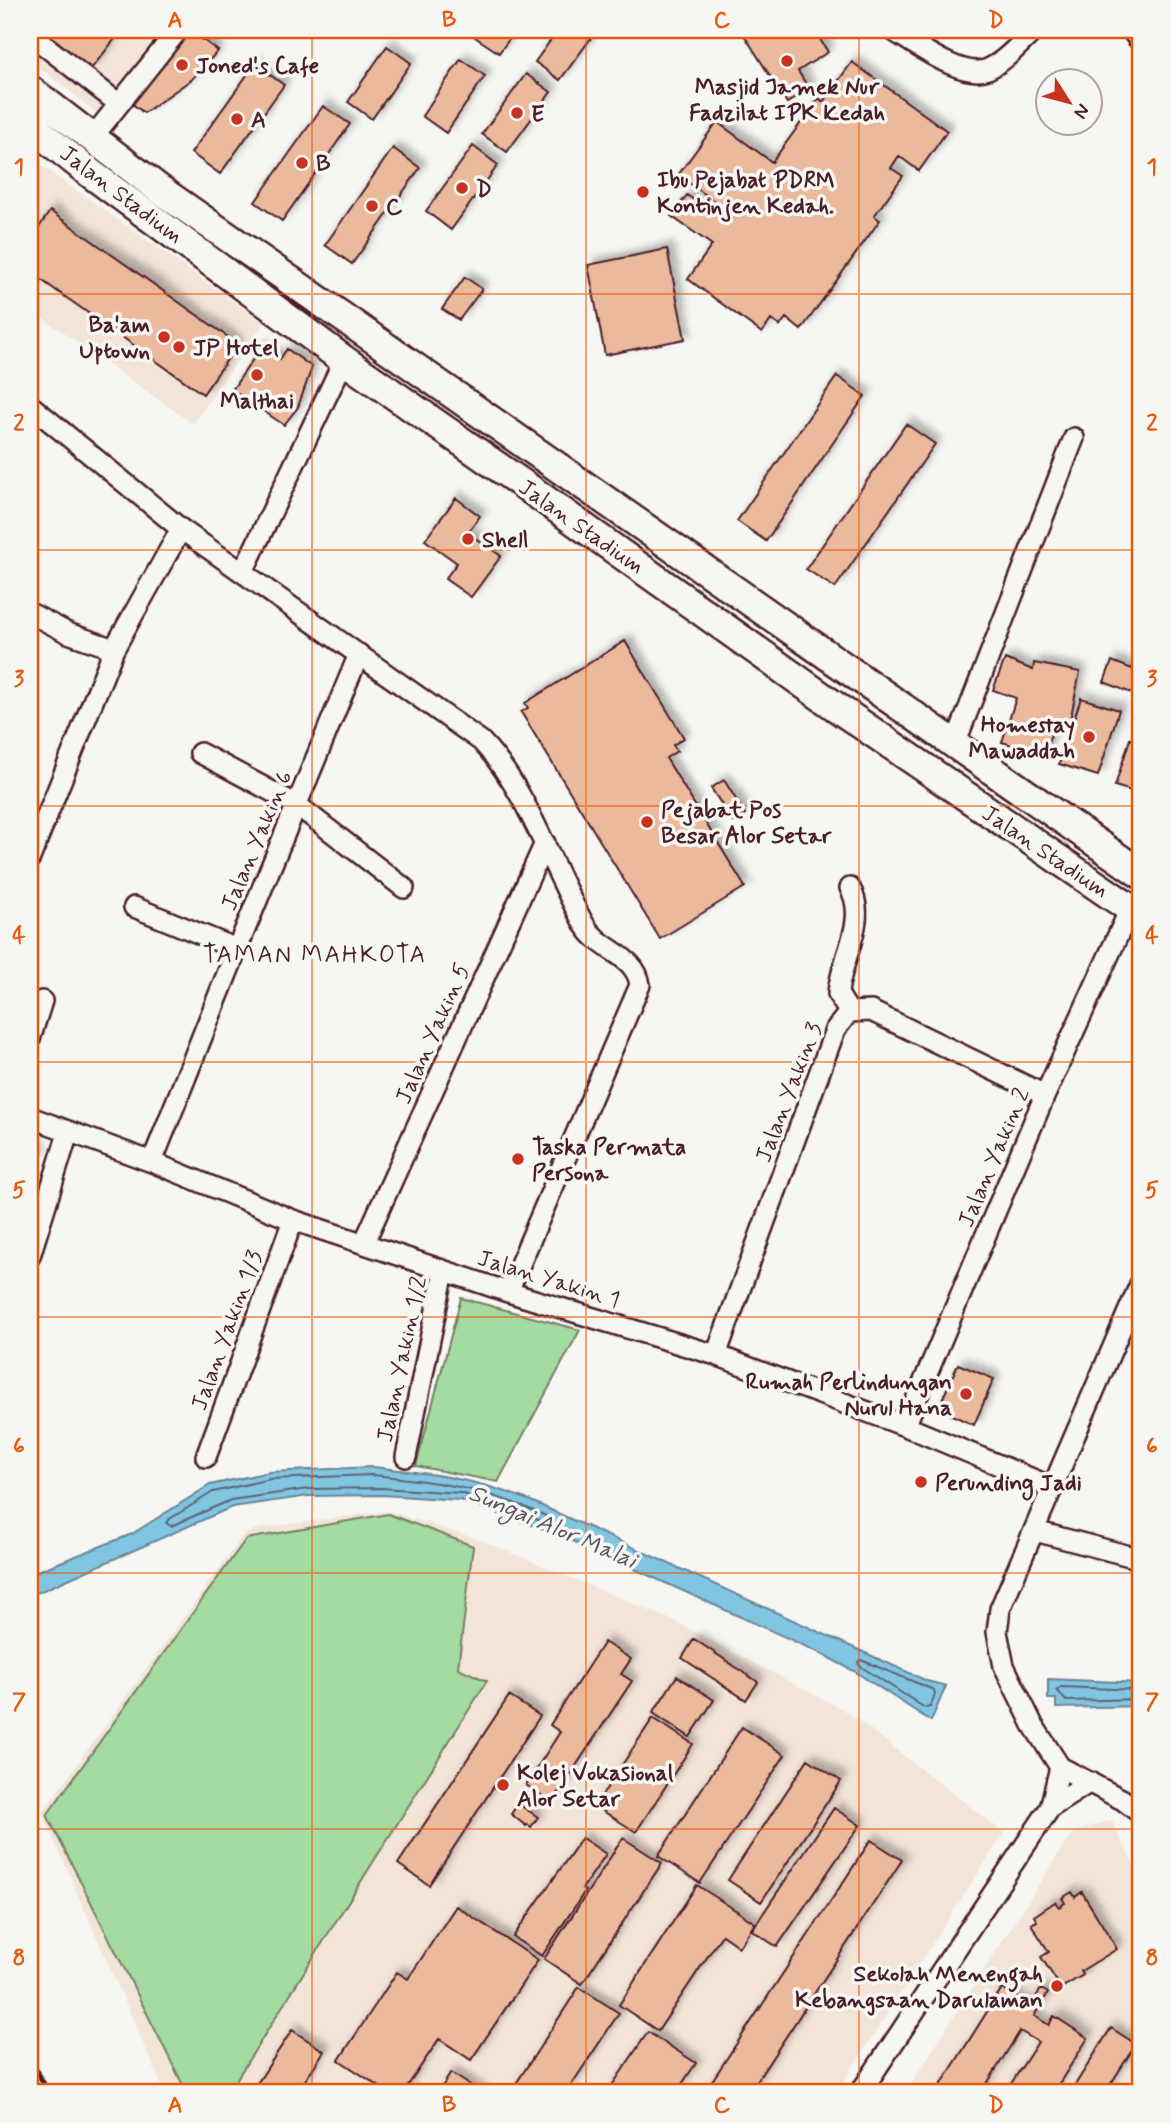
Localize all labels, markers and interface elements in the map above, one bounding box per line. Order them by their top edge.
text: A [167,6,183,36]
text: B [442,6,457,36]
text: C [714,6,731,36]
text: D [988,6,1004,36]
place label: Joned's Cafe [196,52,319,82]
marker: Masjid Jamek Nur Fadzilat IPK Kedah [779,53,795,69]
marker: Joned's Cafe [174,57,190,73]
north arrow [1034,66,1104,136]
place label: Masjid Jamek Nur Fadzilat IPK Kedah [689,73,885,129]
text: N [1068,99,1095,124]
place label: E [531,100,545,130]
marker: E [509,105,525,121]
place label: A [251,106,266,136]
marker: A [229,111,245,127]
street label: Jalan Stadium [53,139,189,252]
place label: B [316,150,331,180]
text: 1 [14,153,24,183]
text: 1 [1147,153,1157,183]
marker: B [294,155,310,171]
place label: Ibu Pejabat PDRM Kontinjen Kedah. [657,166,835,222]
place label: D [476,175,492,205]
marker: D [454,180,470,196]
marker: Ibu Pejabat PDRM Kontinjen Kedah. [635,184,651,200]
place label: C [386,193,403,223]
marker: C [364,198,380,214]
place label: Ba'am Uptown [79,311,150,367]
marker: Ba'am Uptown [156,329,172,345]
place label: JP Hotel [193,334,279,364]
marker: JP Hotel [171,339,187,355]
marker: Malthai [249,367,265,383]
place label: Malthai [220,387,294,417]
text: 2 [13,409,25,439]
text: 2 [1146,409,1158,439]
street label: Jalan Stadium [512,473,650,582]
place label: Shell [482,526,528,556]
marker: Shell [460,531,476,547]
text: 3 [14,665,25,695]
text: 3 [1147,665,1158,695]
place label: Homestay Mawaddah [968,711,1075,767]
marker: Homestay Mawaddah [1081,729,1097,745]
street label: Jalan Yakin 6 [215,766,301,915]
place label: Pejabat Pos Besar Alor Setar [661,796,833,852]
street label: Jalan Stadium [975,799,1114,906]
marker: Pejabat Pos Besar Alor Setar [639,814,655,830]
text: 4 [12,921,26,951]
text: 4 [1145,921,1159,951]
district label: TAMAN MAHKOTA [203,940,427,971]
street label: Jalan Yakin 5 [389,959,478,1109]
street label: Jalan Yakin 3 [749,1018,830,1167]
street label: Jalan Yakin 2 [952,1084,1038,1232]
place label: Taska Permata Persona [532,1133,686,1189]
marker: Taska Permata Persona [510,1151,526,1167]
text: 5 [12,1176,26,1206]
text: 5 [1145,1176,1159,1206]
street label: Jalan Yakin 1 [474,1244,623,1316]
street label: Jalan Yakin 1/3 [185,1247,271,1415]
street label: Jalan Yakin 1/2 [371,1274,435,1445]
place label: Rumah Perlindungan Nurul Hana [746,1368,952,1424]
marker: Rumah Perlindungan Nurul Hana [958,1386,974,1402]
text: 6 [13,1432,25,1462]
text: 6 [1146,1432,1158,1462]
place label: Perunding Jadi [935,1469,1082,1501]
marker: Perunding Jadi [913,1474,929,1490]
water label: Sungai Alor Malai [463,1478,642,1579]
text: 7 [12,1688,26,1718]
text: 7 [1145,1688,1159,1718]
place label: Kolej Vokasional Alor Setar [517,1759,674,1815]
marker: Kolej Vokasional Alor Setar [495,1777,511,1793]
text: 8 [13,1944,25,1974]
text: 8 [1146,1944,1158,1974]
place label: Sekolah Menengah Kebangsaan Darulaman [795,1960,1043,2016]
marker: Sekolah Menengah Kebangsaan Darulaman [1049,1978,1065,1994]
text: A [167,2091,183,2121]
text: B [442,2091,457,2121]
text: C [714,2091,731,2121]
text: D [988,2091,1004,2121]

